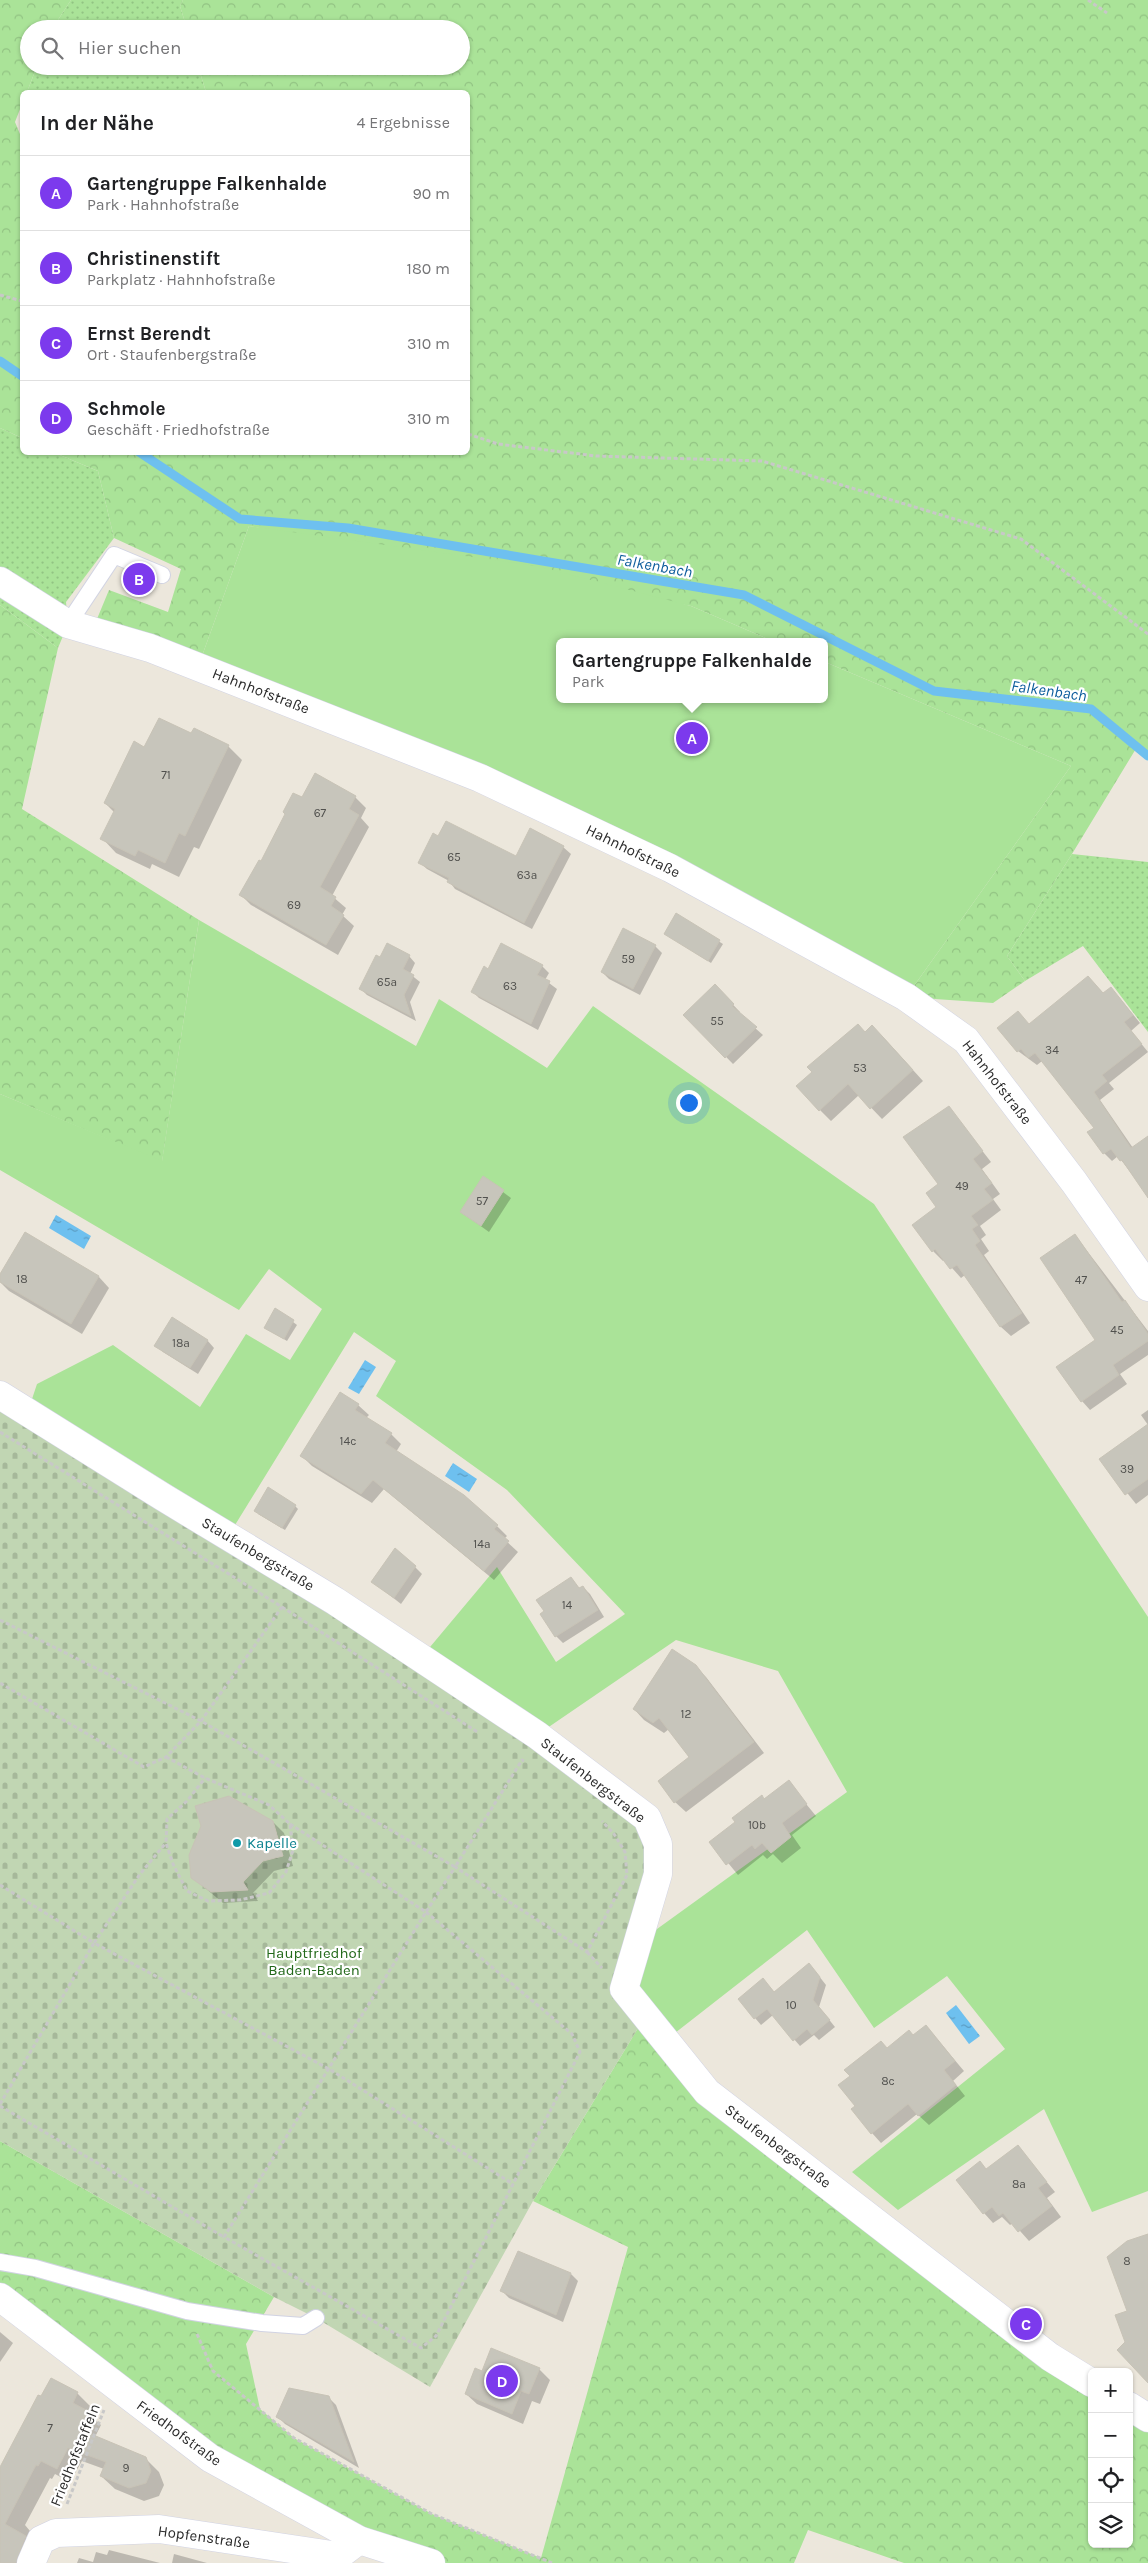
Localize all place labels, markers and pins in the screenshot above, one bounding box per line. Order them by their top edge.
pin: B [123,560,155,598]
pin: A [676,719,708,757]
place label: Kapelle [247,1834,297,1852]
marker: Kapelle [231,1837,243,1849]
pin: C [1010,2305,1042,2343]
pin: D [486,2362,518,2400]

